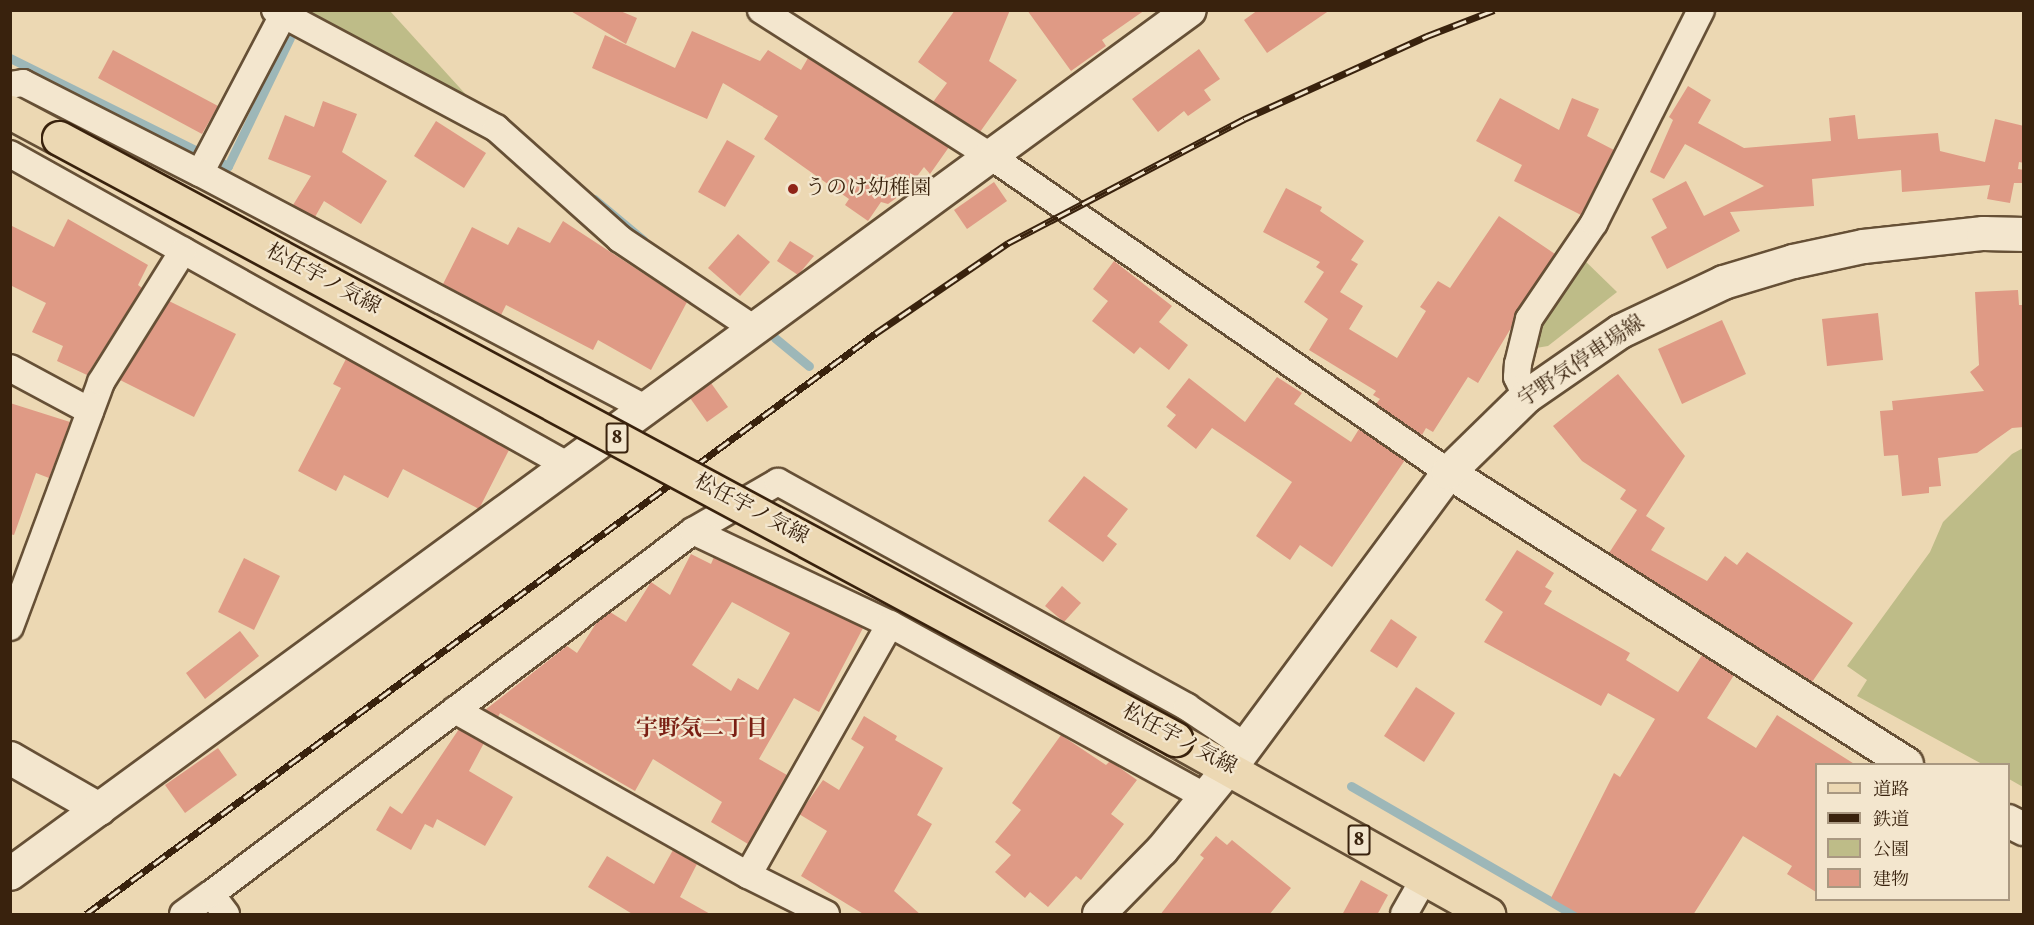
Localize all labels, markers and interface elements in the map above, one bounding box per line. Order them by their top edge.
place label: うのけ幼稚園 [805,176,931,202]
marker: うのけ幼稚園 [786,182,800,196]
street label: 松任宇ノ気線 [261,239,385,321]
street label: 宇野気停車場線 [1514,310,1650,414]
road number: 8 [605,421,629,455]
street label: 松任宇ノ気線 [689,469,813,551]
street label: 松任宇ノ気線 [1117,699,1241,781]
district label: 宇野気二丁目 [636,717,768,743]
legend [1815,763,2010,901]
text: 道路 [1873,778,1909,803]
text: 鉄道 [1873,808,1909,833]
road number: 8 [1347,823,1371,857]
text: 公園 [1873,838,1909,863]
text: 建物 [1873,868,1909,893]

